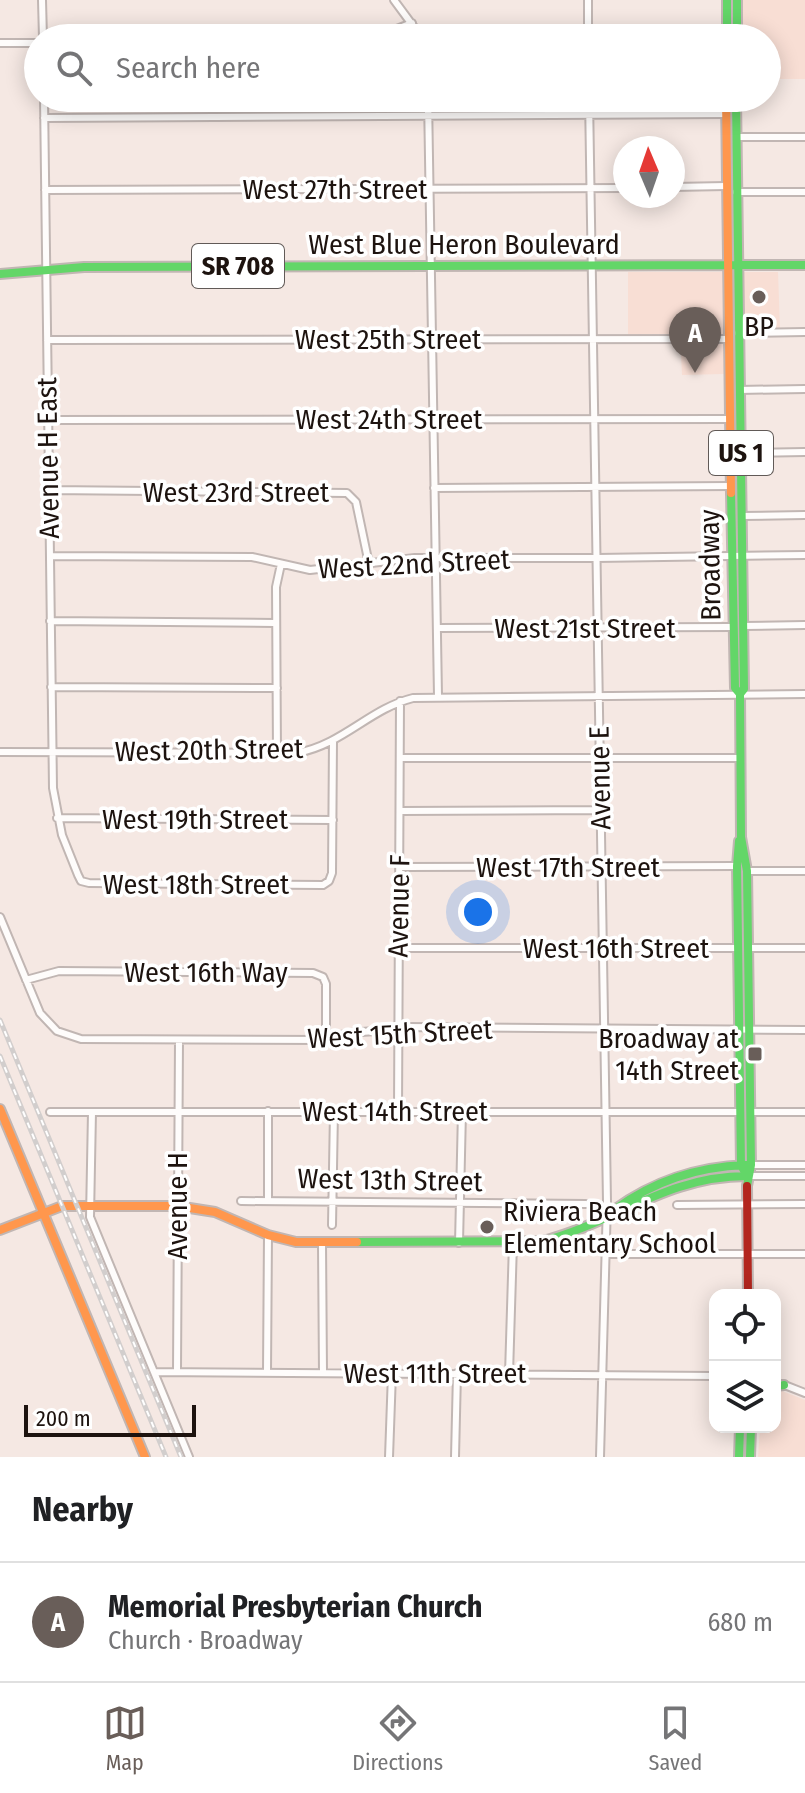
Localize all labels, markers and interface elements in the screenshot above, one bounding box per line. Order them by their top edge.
search box [24,24,781,112]
icon: search [52,46,96,90]
text: Search here [116,50,261,86]
north arrow [613,136,685,208]
street label: West 27th Street [242,173,428,206]
street label: West Blue Heron Boulevard [308,228,620,261]
road number: SR 708 [192,244,284,288]
marker: BP [750,288,768,306]
pin: A [669,307,721,373]
place label: BP [744,310,774,343]
street label: West 25th Street [295,323,482,356]
street label: Avenue H East [30,376,66,539]
street label: West 24th Street [296,403,483,436]
road number: US 1 [709,431,773,475]
street label: West 23rd Street [143,476,330,509]
street label: Broadway [693,509,727,621]
street label: West 22nd Street [317,542,512,586]
street label: West 21st Street [494,612,677,645]
street label: Avenue E [583,726,617,830]
street label: West 20th Street [114,732,304,768]
street label: West 19th Street [102,803,289,836]
street label: West 17th Street [476,851,661,884]
street label: Avenue F [382,854,416,958]
street label: West 18th Street [103,868,290,901]
your location [458,892,498,932]
street label: West 16th Street [523,932,710,965]
street label: West 16th Way [124,956,288,989]
street label: West 15th Street [307,1013,494,1055]
place label: Broadway at 14th Street [598,1022,740,1087]
marker: Broadway at 14th Street [746,1045,764,1063]
street label: West 14th Street [302,1095,489,1128]
street label: Avenue H [161,1152,194,1260]
street label: West 13th Street [297,1162,484,1198]
place label: Riviera Beach Elementary School [503,1195,716,1260]
marker: Riviera Beach Elementary School [478,1218,496,1236]
map controls [709,1289,781,1433]
button: locate [709,1289,781,1361]
street label: West 11th Street [343,1357,527,1390]
button: layers [709,1361,781,1433]
scale bar [24,1401,196,1437]
text: 200 m [36,1405,91,1432]
text: Nearby [32,1489,133,1530]
text: Memorial Presbyterian Church [108,1589,483,1625]
text: A [51,1607,65,1638]
text: 680 m [707,1607,773,1638]
text: Church · Broadway [108,1625,302,1656]
tab: Map [103,1701,147,1776]
tab: Directions [352,1701,443,1776]
tab: Saved [649,1701,702,1776]

